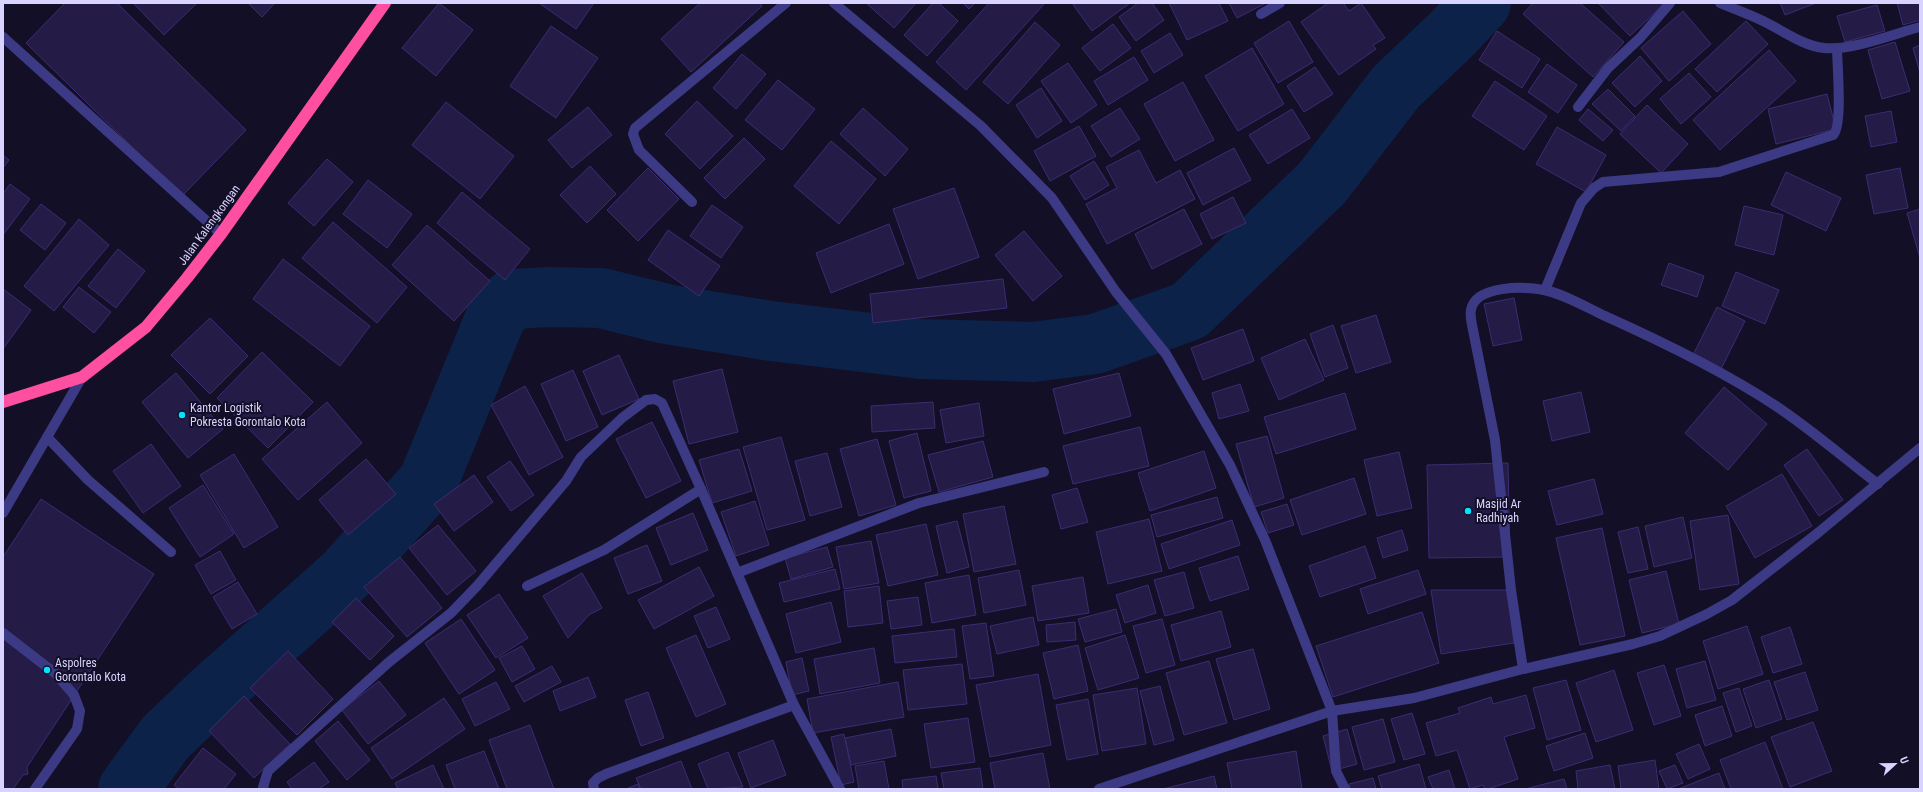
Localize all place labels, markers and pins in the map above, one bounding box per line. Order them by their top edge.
place label: Kantor Logistik Pokresta Gorontalo Kota [190,401,306,429]
marker: Kantor Logistik Pokresta Gorontalo Kota [177,410,187,420]
place label: Masjid Ar Radhiyah [1476,497,1521,525]
marker: Masjid Ar Radhiyah [1463,506,1473,516]
place label: Aspolres Gorontalo Kota [55,656,126,684]
marker: Aspolres Gorontalo Kota [42,665,52,675]

